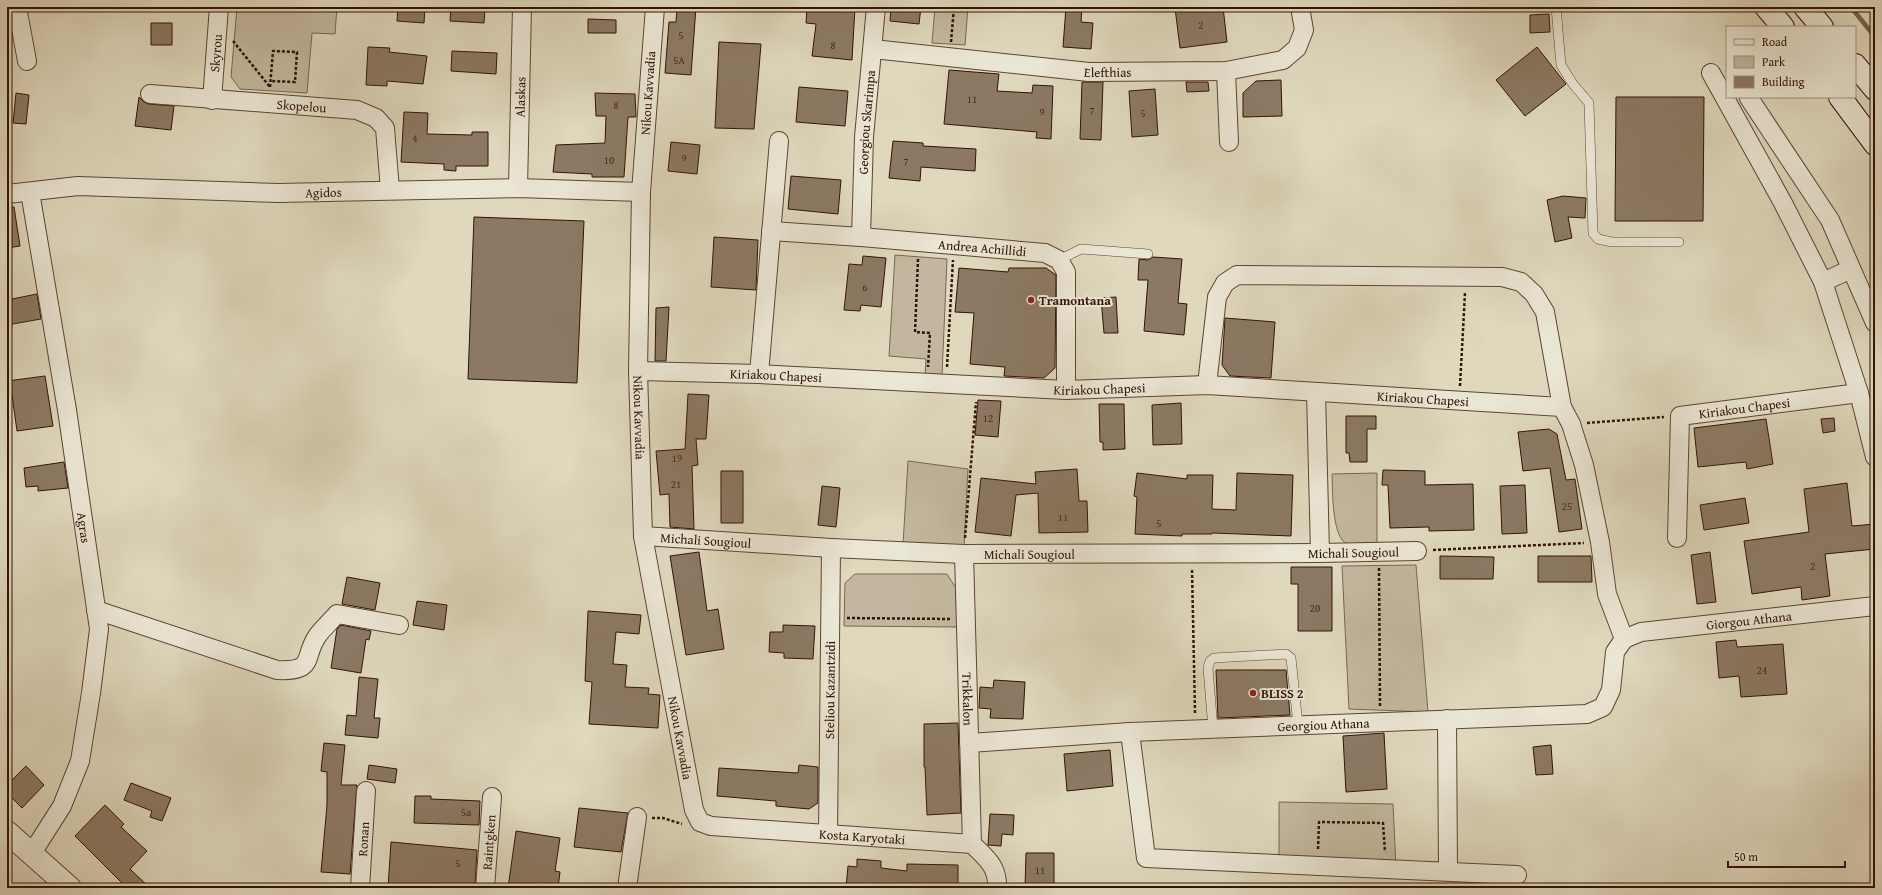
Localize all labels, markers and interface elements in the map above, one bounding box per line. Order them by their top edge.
house number: 2 [1198,17,1204,33]
legend [1726,26,1856,98]
house number: 5 [678,27,684,43]
street label: Skyrou [205,33,226,73]
text: Road [1762,33,1788,50]
house number: 8 [830,37,836,53]
street label: Nikou Kavvadia [636,49,660,136]
house number: 5A [673,52,685,68]
text: Park [1762,53,1786,70]
street label: Elefthias [1083,62,1132,82]
street label: Georgiou Skarimpa [853,68,880,175]
text: Building [1762,73,1805,90]
street label: Alaskas [510,76,530,118]
house number: 11 [967,91,977,107]
street label: Skopelou [276,94,327,117]
house number: 8 [613,97,619,113]
house number: 7 [1089,102,1095,118]
house number: 9 [1039,104,1045,120]
house number: 5 [1140,105,1146,121]
house number: 4 [412,130,418,146]
house number: 9 [681,150,687,166]
house number: 10 [604,152,614,168]
house number: 7 [903,153,909,169]
street label: Agidos [305,182,342,202]
street label: Andrea Achillidi [937,234,1028,261]
house number: 6 [862,279,868,295]
place label: Tramontana [1039,291,1111,310]
marker: Tramontana [1026,295,1036,305]
street label: Kiriakou Chapesi [730,364,823,387]
street label: Nikou Kavvadia [629,375,650,461]
street label: Kiriakou Chapesi [1053,378,1146,400]
street label: Kiriakou Chapesi [1377,386,1470,411]
street label: Kiriakou Chapesi [1698,392,1792,423]
house number: 12 [983,410,993,426]
house number: 19 [672,450,682,466]
house number: 21 [671,476,681,492]
house number: 25 [1562,498,1572,514]
house number: 11 [1058,509,1068,525]
street label: Agras [73,511,96,544]
house number: 5 [1156,515,1162,531]
street label: Michali Sougioul [660,528,752,552]
street label: Michali Sougioul [1308,542,1400,563]
street label: Michali Sougioul [984,544,1075,563]
house number: 2 [1810,558,1816,574]
house number: 20 [1310,600,1320,616]
street label: Giorgou Athana [1705,606,1793,634]
street label: Steliou Kazantzidi [819,640,840,739]
house number: 24 [1757,662,1767,678]
street label: Trikkalon [958,672,978,727]
place label: BLISS 2 [1261,684,1304,703]
marker: BLISS 2 [1248,688,1258,698]
street label: Nikou Kavvadia [664,695,698,782]
street label: Georgiou Athana [1277,713,1371,736]
house number: 5a [461,804,472,820]
street label: Raintgken [477,813,500,871]
street label: Ronan [352,820,374,857]
street label: Kosta Karyotaki [819,824,906,849]
scale bar [1728,843,1845,869]
text: 50 m [1734,848,1758,865]
house number: 5 [455,855,461,871]
house number: 11 [1035,862,1045,878]

